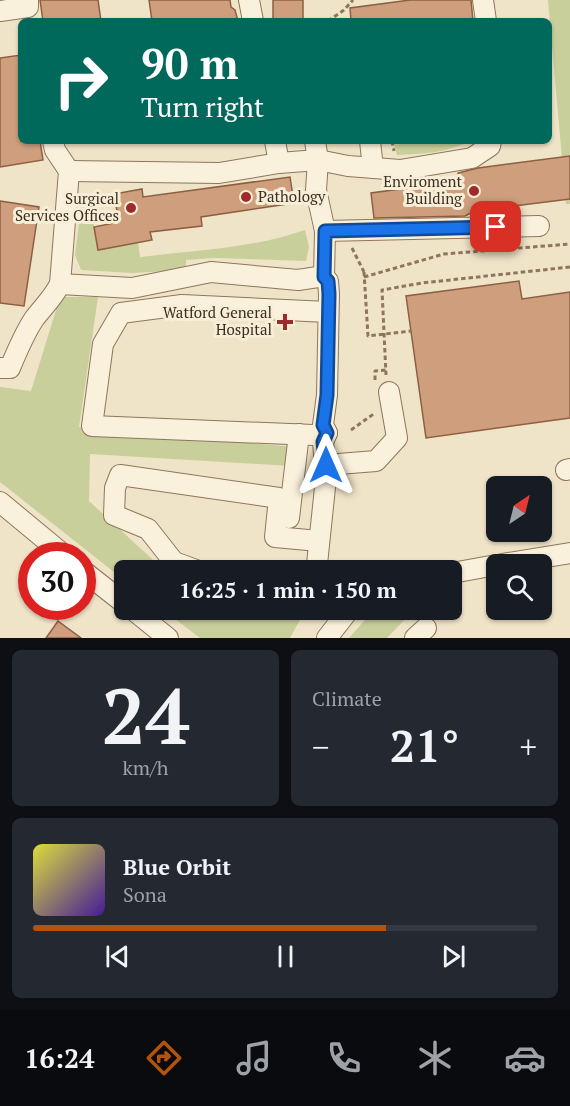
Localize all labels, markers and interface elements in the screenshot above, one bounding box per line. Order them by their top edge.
text: 90 m [141,35,239,91]
icon: right [42,42,120,120]
text: Turn right [141,89,264,125]
place label: Enviroment Building [383,171,463,208]
marker: Enviroment Building [467,184,481,198]
place label: Pathology [258,186,326,206]
place label: Surgical Services Offices [15,188,119,225]
marker: Pathology [239,190,253,204]
marker: Surgical Services Offices [124,201,138,215]
pin [470,201,521,252]
icon: arrive [479,210,512,243]
place label: Watford General Hospital [163,302,272,339]
marker: Watford General Hospital [276,313,294,331]
position arrow [294,433,358,497]
north arrow [486,476,552,542]
map controls [486,476,552,620]
speed limit sign: 30 [18,542,96,620]
button: search [486,554,552,620]
text: 16:25 · 1 min · 150 m [179,575,397,604]
text: 24 [101,663,190,766]
text: Climate [312,685,382,712]
text: 21° [390,715,459,775]
text: − [312,725,330,768]
text: + [519,725,537,768]
text: km/h [122,754,169,781]
text: Blue Orbit [123,852,231,881]
text: Sona [123,881,167,908]
icon: previous [101,940,134,973]
icon: pause [269,940,302,973]
icon: next [437,940,470,973]
icon: directions [143,1037,185,1079]
icon: music [233,1037,275,1079]
icon: phone [323,1037,365,1079]
icon: climate [414,1037,456,1079]
icon: car [504,1037,546,1079]
text: 16:24 [24,1040,94,1076]

